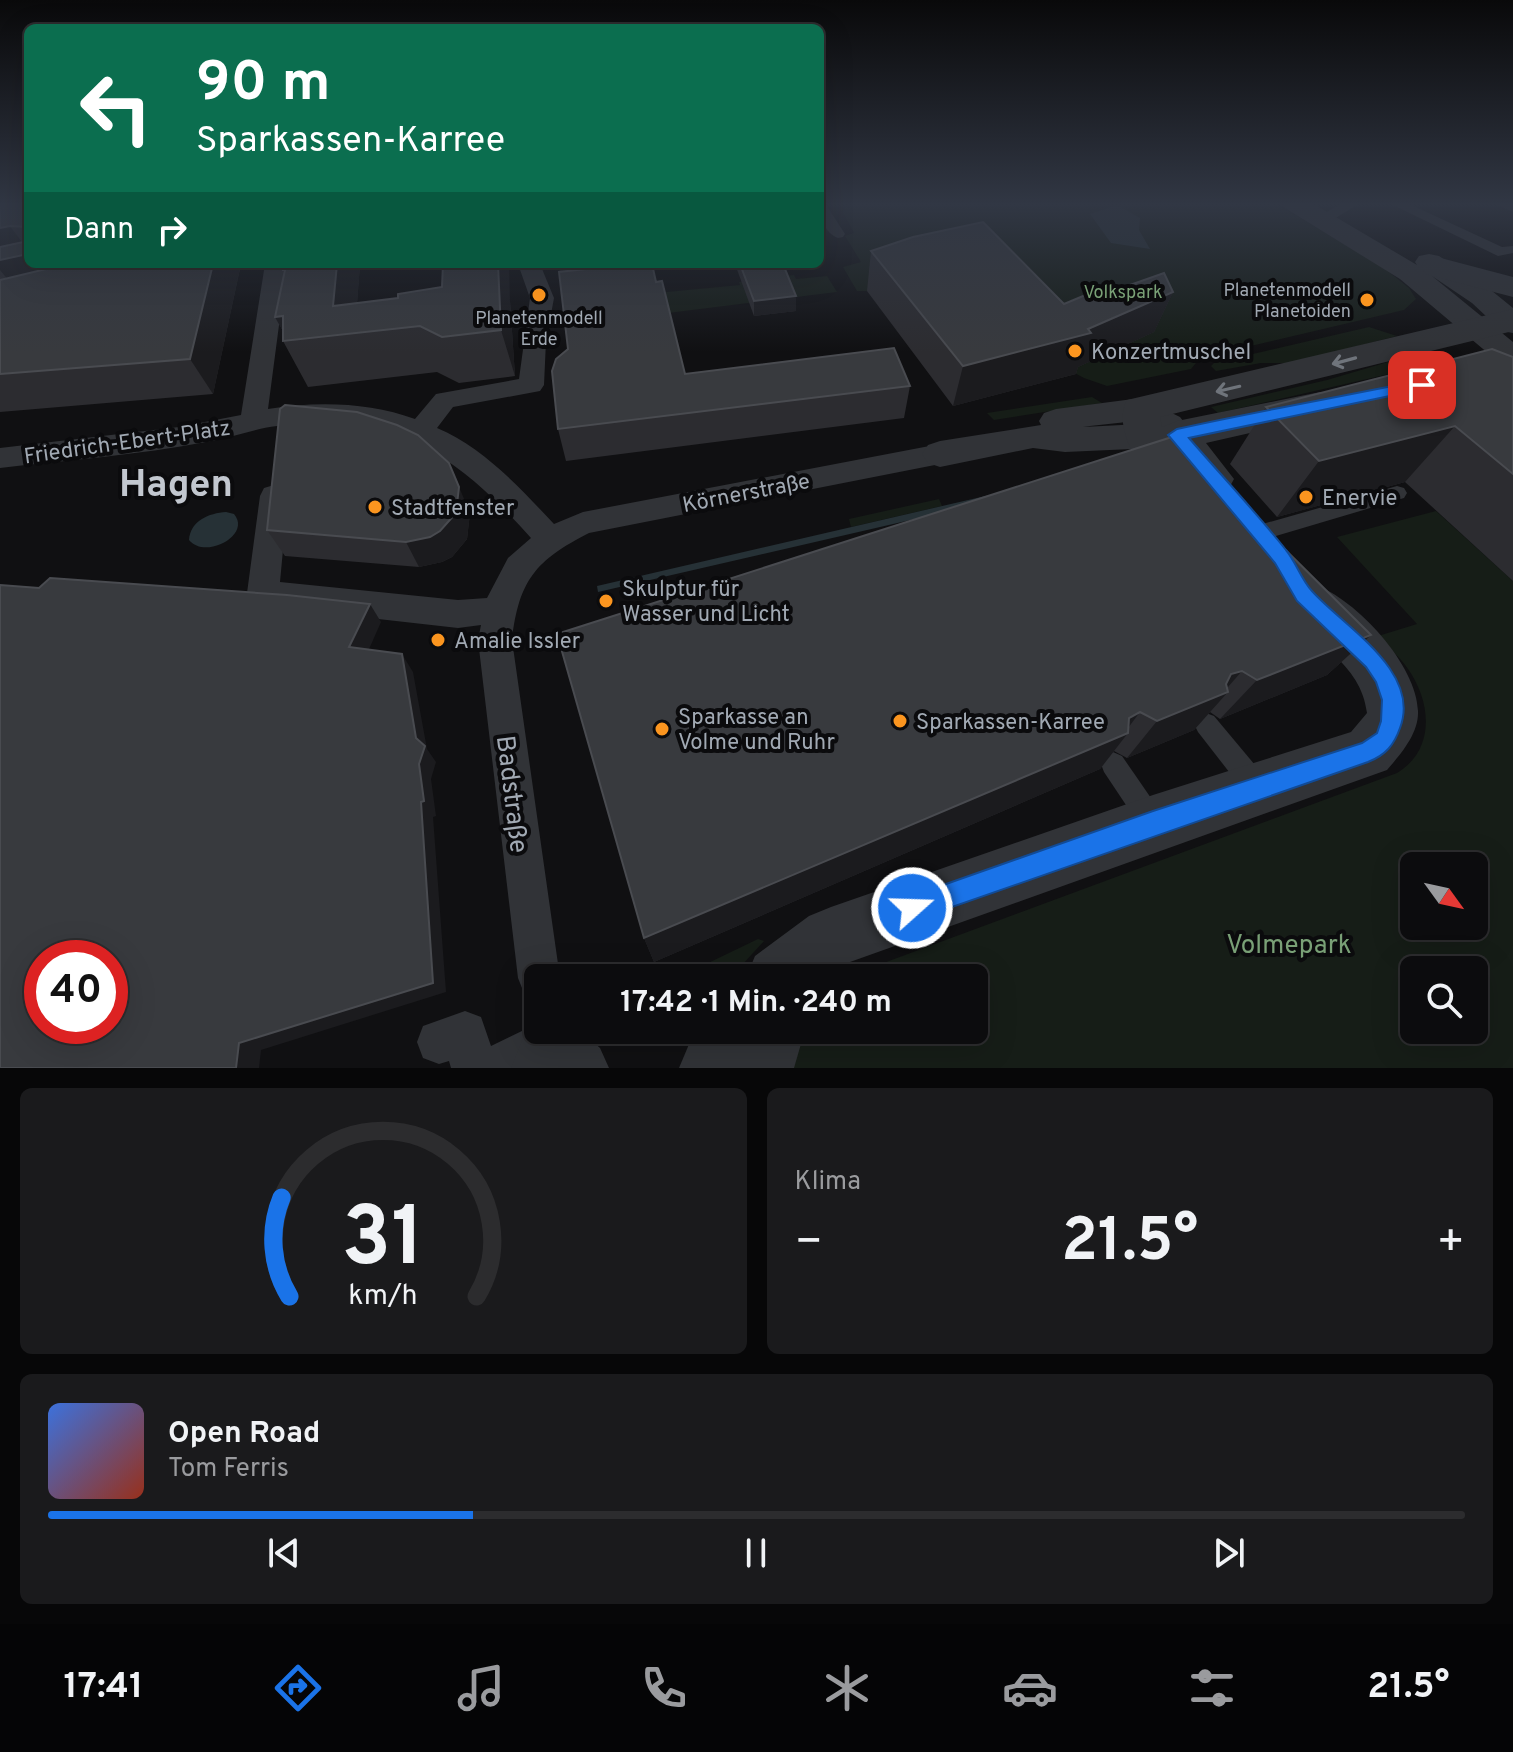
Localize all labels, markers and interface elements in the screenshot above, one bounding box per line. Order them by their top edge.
text: 90 m [196,50,331,120]
icon: left [64,56,168,160]
text: Sparkassen-Karree [196,119,505,165]
icon: right [150,208,194,252]
text: Dann [64,212,134,249]
place label: Planetenmodell Planetoiden [1223,280,1351,324]
park label: Volkspark [1083,282,1163,305]
marker: Planetenmodell Erde [530,286,548,304]
marker: Planetenmodell Planetoiden [1358,291,1376,309]
place label: Planetenmodell Erde [475,308,603,352]
place label: Konzertmuschel [1091,340,1251,367]
marker: Konzertmuschel [1066,342,1084,360]
pin [1388,351,1456,419]
one-way arrow [1331,355,1357,370]
icon: arrive [1400,363,1444,407]
one-way arrow [1216,383,1241,398]
street label: Friedrich-Ebert-Platz [22,416,232,471]
district label: Hagen [119,462,233,511]
street label: Körnerstraße [680,469,812,520]
place label: Enervie [1322,486,1397,513]
marker: Enervie [1297,488,1315,506]
place label: Stadtfenster [391,496,515,523]
marker: Stadtfenster [366,498,384,516]
place label: Skulptur für Wasser und Licht [622,577,790,629]
marker: Skulptur für Wasser und Licht [597,592,615,610]
place label: Amalie Issler [454,629,581,656]
marker: Amalie Issler [429,631,447,649]
place label: Sparkasse an Volme und Ruhr [678,705,835,757]
place label: Sparkassen-Karree [916,710,1105,737]
marker: Sparkassen-Karree [891,712,909,730]
marker: Sparkasse an Volme und Ruhr [653,720,671,738]
street label: Badstraße [487,734,534,855]
north arrow [1400,852,1488,940]
map controls [1400,852,1488,1044]
position arrow [870,866,954,950]
park label: Volmepark [1226,930,1352,963]
speed limit sign: 40 [24,940,128,1044]
button: search [1400,956,1488,1044]
text: 17:42 · 1 Min. · 240 m [620,985,892,1022]
text: Klima [795,1166,861,1199]
text: 31 [342,1190,425,1295]
text: 21.5° [1061,1206,1198,1282]
text: − [795,1216,823,1272]
text: + [1437,1216,1465,1272]
text: km/h [349,1279,418,1315]
text: Open Road [168,1416,320,1453]
text: Tom Ferris [168,1453,289,1486]
icon: previous [262,1531,306,1575]
icon: pause [734,1531,778,1575]
icon: next [1207,1531,1251,1575]
icon: directions [270,1660,326,1716]
icon: music [453,1660,509,1716]
icon: phone [636,1660,692,1716]
icon: climate [819,1660,875,1716]
icon: car [1002,1660,1058,1716]
icon: filters [1184,1660,1240,1716]
text: 17:41 [63,1665,143,1711]
text: 21.5° [1367,1665,1450,1711]

